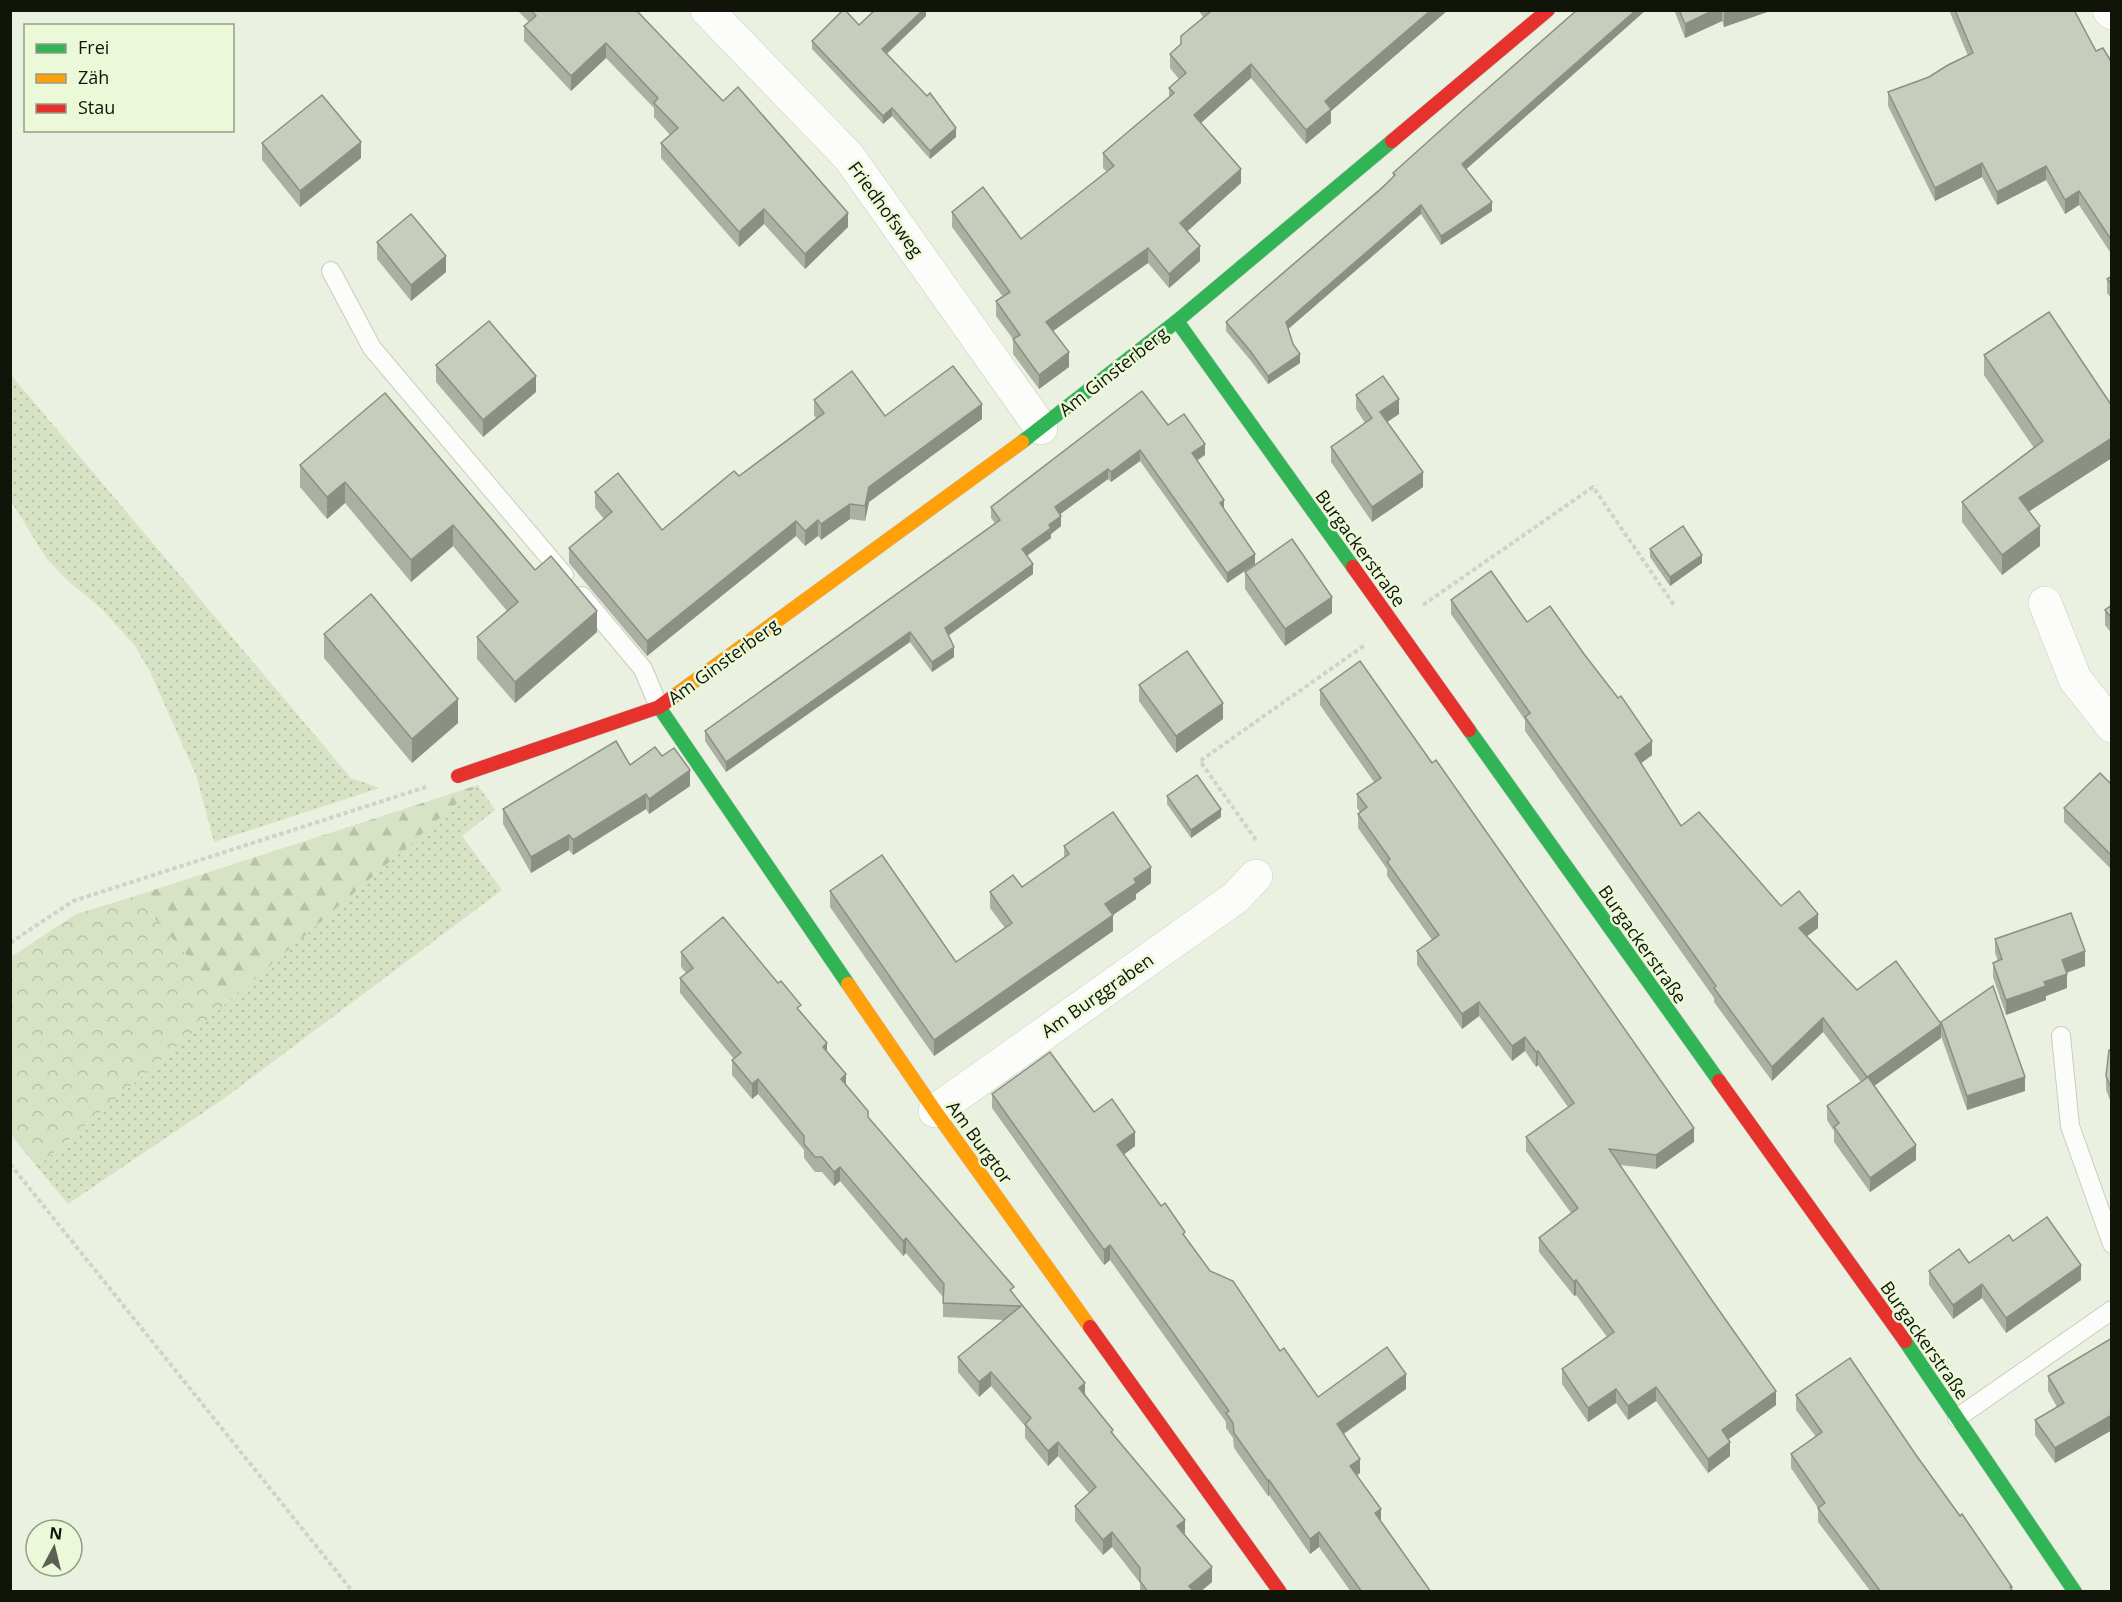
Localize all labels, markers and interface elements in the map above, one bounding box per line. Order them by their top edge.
legend [24,24,234,132]
text: Frei [78,35,109,59]
text: Zäh [78,65,109,89]
text: Stau [78,95,115,119]
street label: Friedhofsweg [843,156,929,262]
street label: Am Ginsterberg [1054,321,1173,421]
street label: Burgackerstraße [1310,485,1412,611]
street label: Am Ginsterberg [663,612,784,710]
street label: Burgackerstraße [1593,880,1693,1008]
street label: Am Burggraben [1036,947,1158,1043]
street label: Am Burgtor [942,1096,1019,1189]
street label: Burgackerstraße [1875,1276,1975,1404]
north arrow [24,1518,84,1578]
text: N [48,1521,64,1545]

